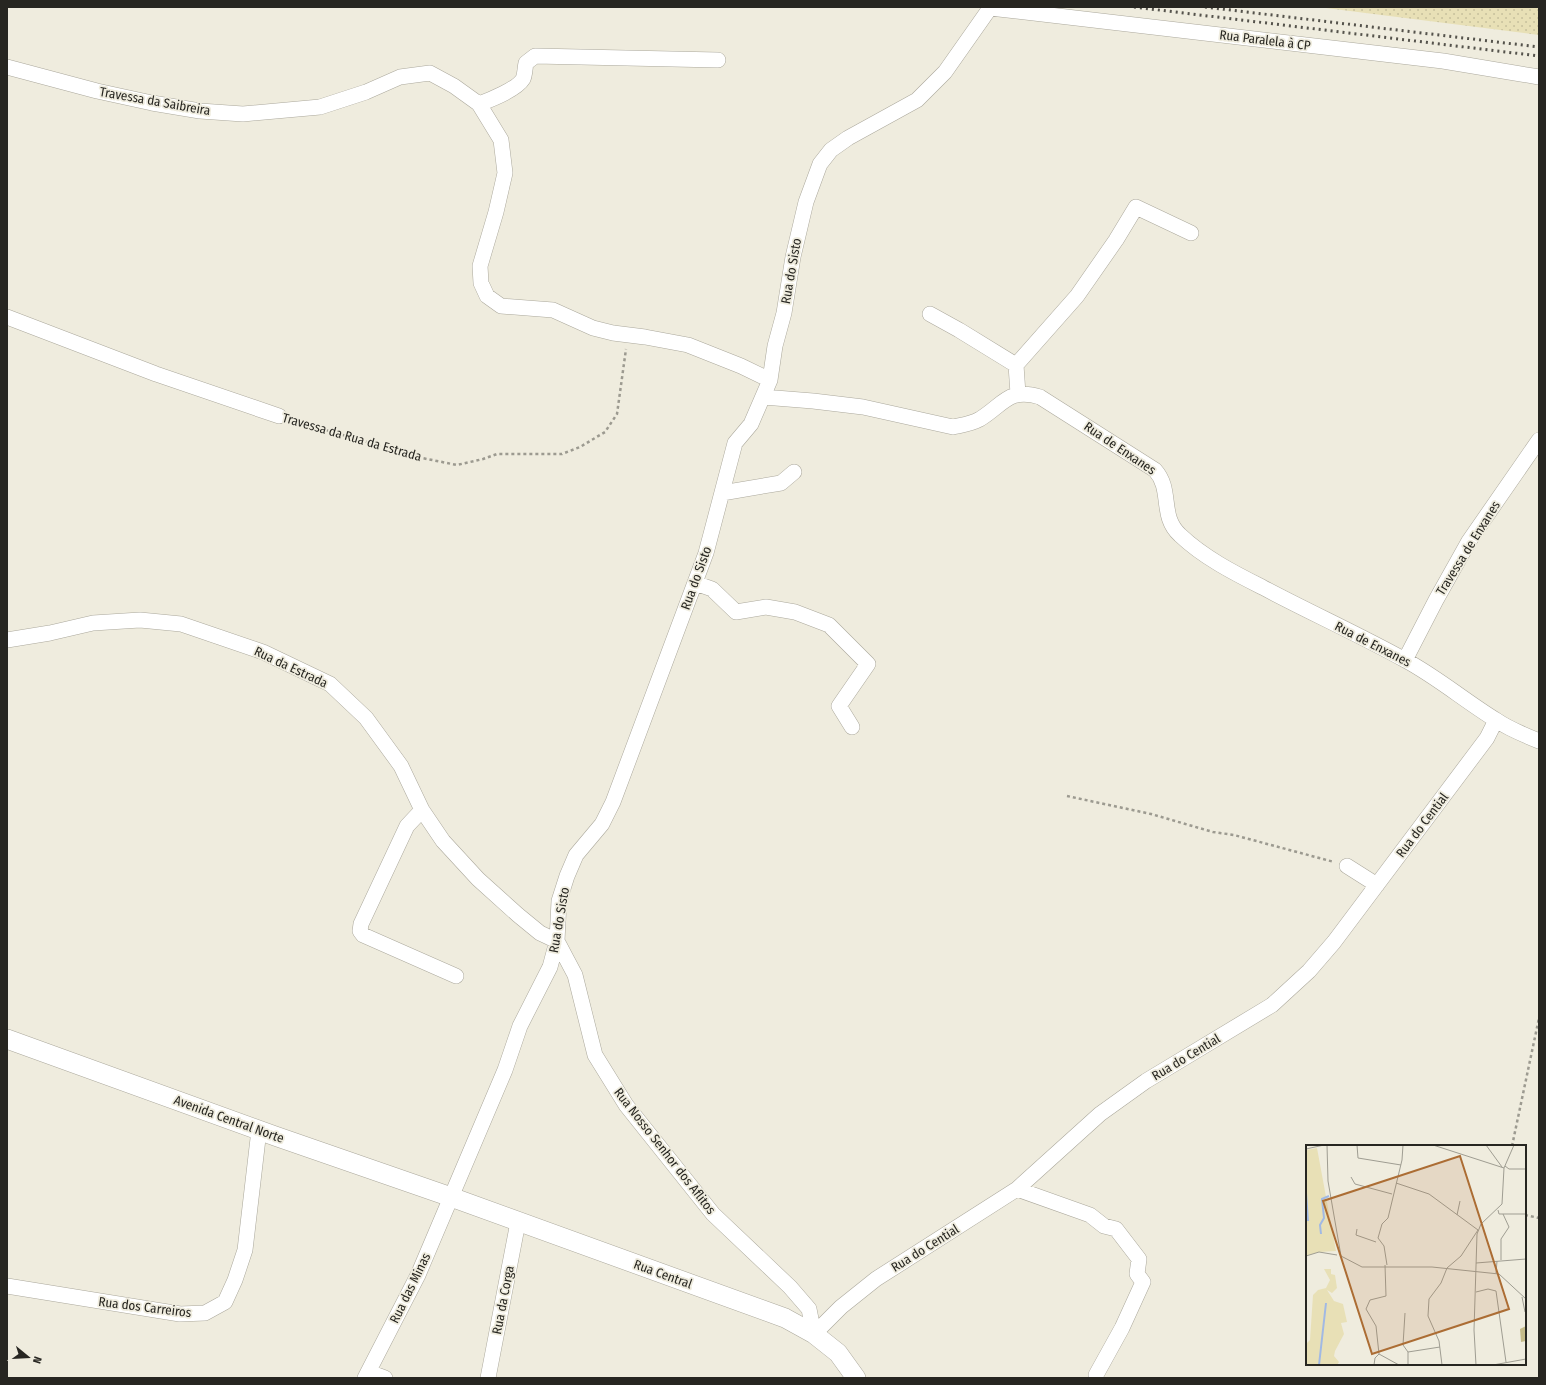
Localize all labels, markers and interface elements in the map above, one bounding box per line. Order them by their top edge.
street label: Rua Paralela à CP [1219,27,1312,53]
street label: Travessa da Saibreira [98,84,212,118]
street label: Rua do Sisto [778,237,804,305]
street label: Travessa da Rua da Estrada [281,410,423,464]
street label: Rua de Enxanes [1081,419,1159,478]
street label: Travessa de Enxanes [1433,498,1503,598]
street label: Rua do Sisto [678,544,714,612]
street label: Rua de Enxanes [1332,618,1414,670]
street label: Rua da Estrada [252,643,330,691]
street label: Rua do Cential [1393,789,1451,860]
street label: Rua do Sisto [546,886,572,954]
street label: Rua do Cential [1149,1030,1223,1083]
street label: Rua Nosso Senhor dos Aflitos [611,1085,719,1217]
street label: Avenida Central Norte [172,1092,286,1146]
inset map [1306,1145,1526,1365]
street label: Rua do Cential [888,1221,962,1275]
street label: Rua das Minas [387,1250,434,1326]
street label: Rua Central [632,1257,695,1292]
street label: Rua da Corga [489,1264,517,1336]
street label: Rua dos Carreiros [98,1294,193,1320]
north arrow [8,1337,48,1377]
text: N [30,1355,44,1365]

